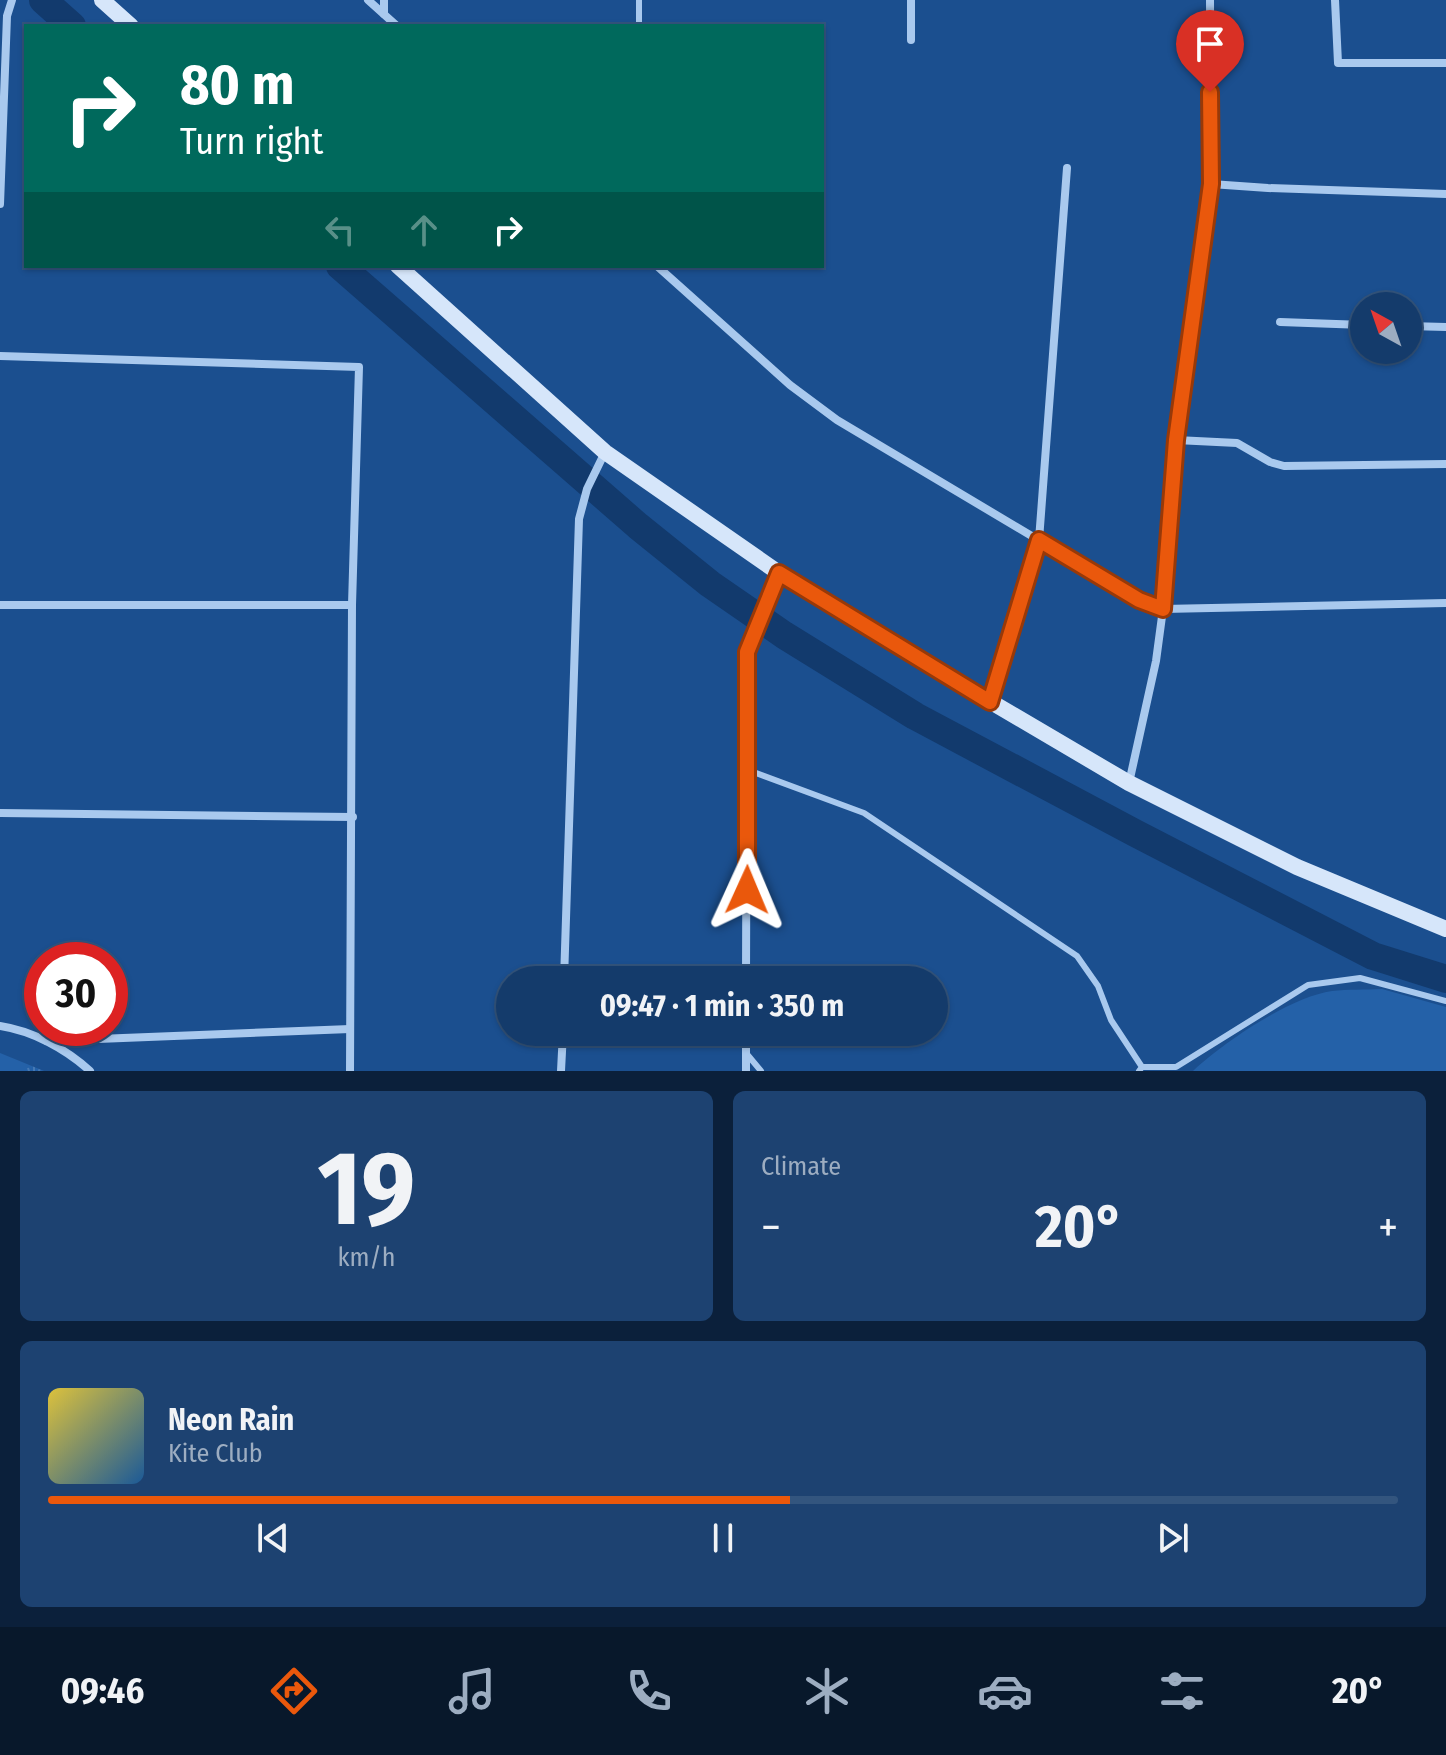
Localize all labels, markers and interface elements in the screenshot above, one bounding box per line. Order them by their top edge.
pin [1176,10,1244,92]
icon: arrive [1188,22,1232,66]
text: 80 m [180,52,295,119]
icon: right [48,56,152,160]
text: Turn right [180,120,323,164]
icon: left [318,208,362,252]
icon: ahead [402,208,446,252]
icon: right [486,208,530,252]
north arrow [1350,292,1422,364]
map controls [1350,292,1422,364]
position arrow [705,848,789,932]
speed limit sign: 30 [24,942,128,1046]
text: 09:47 · 1 min · 350 m [600,988,844,1024]
text: 19 [318,1127,415,1252]
text: Climate [761,1151,841,1182]
text: 20° [1035,1191,1124,1263]
text: − [761,1201,781,1254]
text: + [1378,1201,1398,1254]
text: km/h [338,1242,395,1273]
text: Neon Rain [168,1402,294,1438]
text: Kite Club [168,1438,263,1469]
icon: previous [251,1516,295,1560]
icon: pause [701,1516,745,1560]
icon: next [1151,1516,1195,1560]
icon: directions [266,1663,322,1719]
icon: music [444,1663,500,1719]
icon: phone [621,1663,677,1719]
icon: climate [799,1663,855,1719]
icon: car [977,1663,1033,1719]
icon: filters [1154,1663,1210,1719]
text: 09:46 [61,1669,144,1713]
text: 20° [1332,1669,1385,1713]

